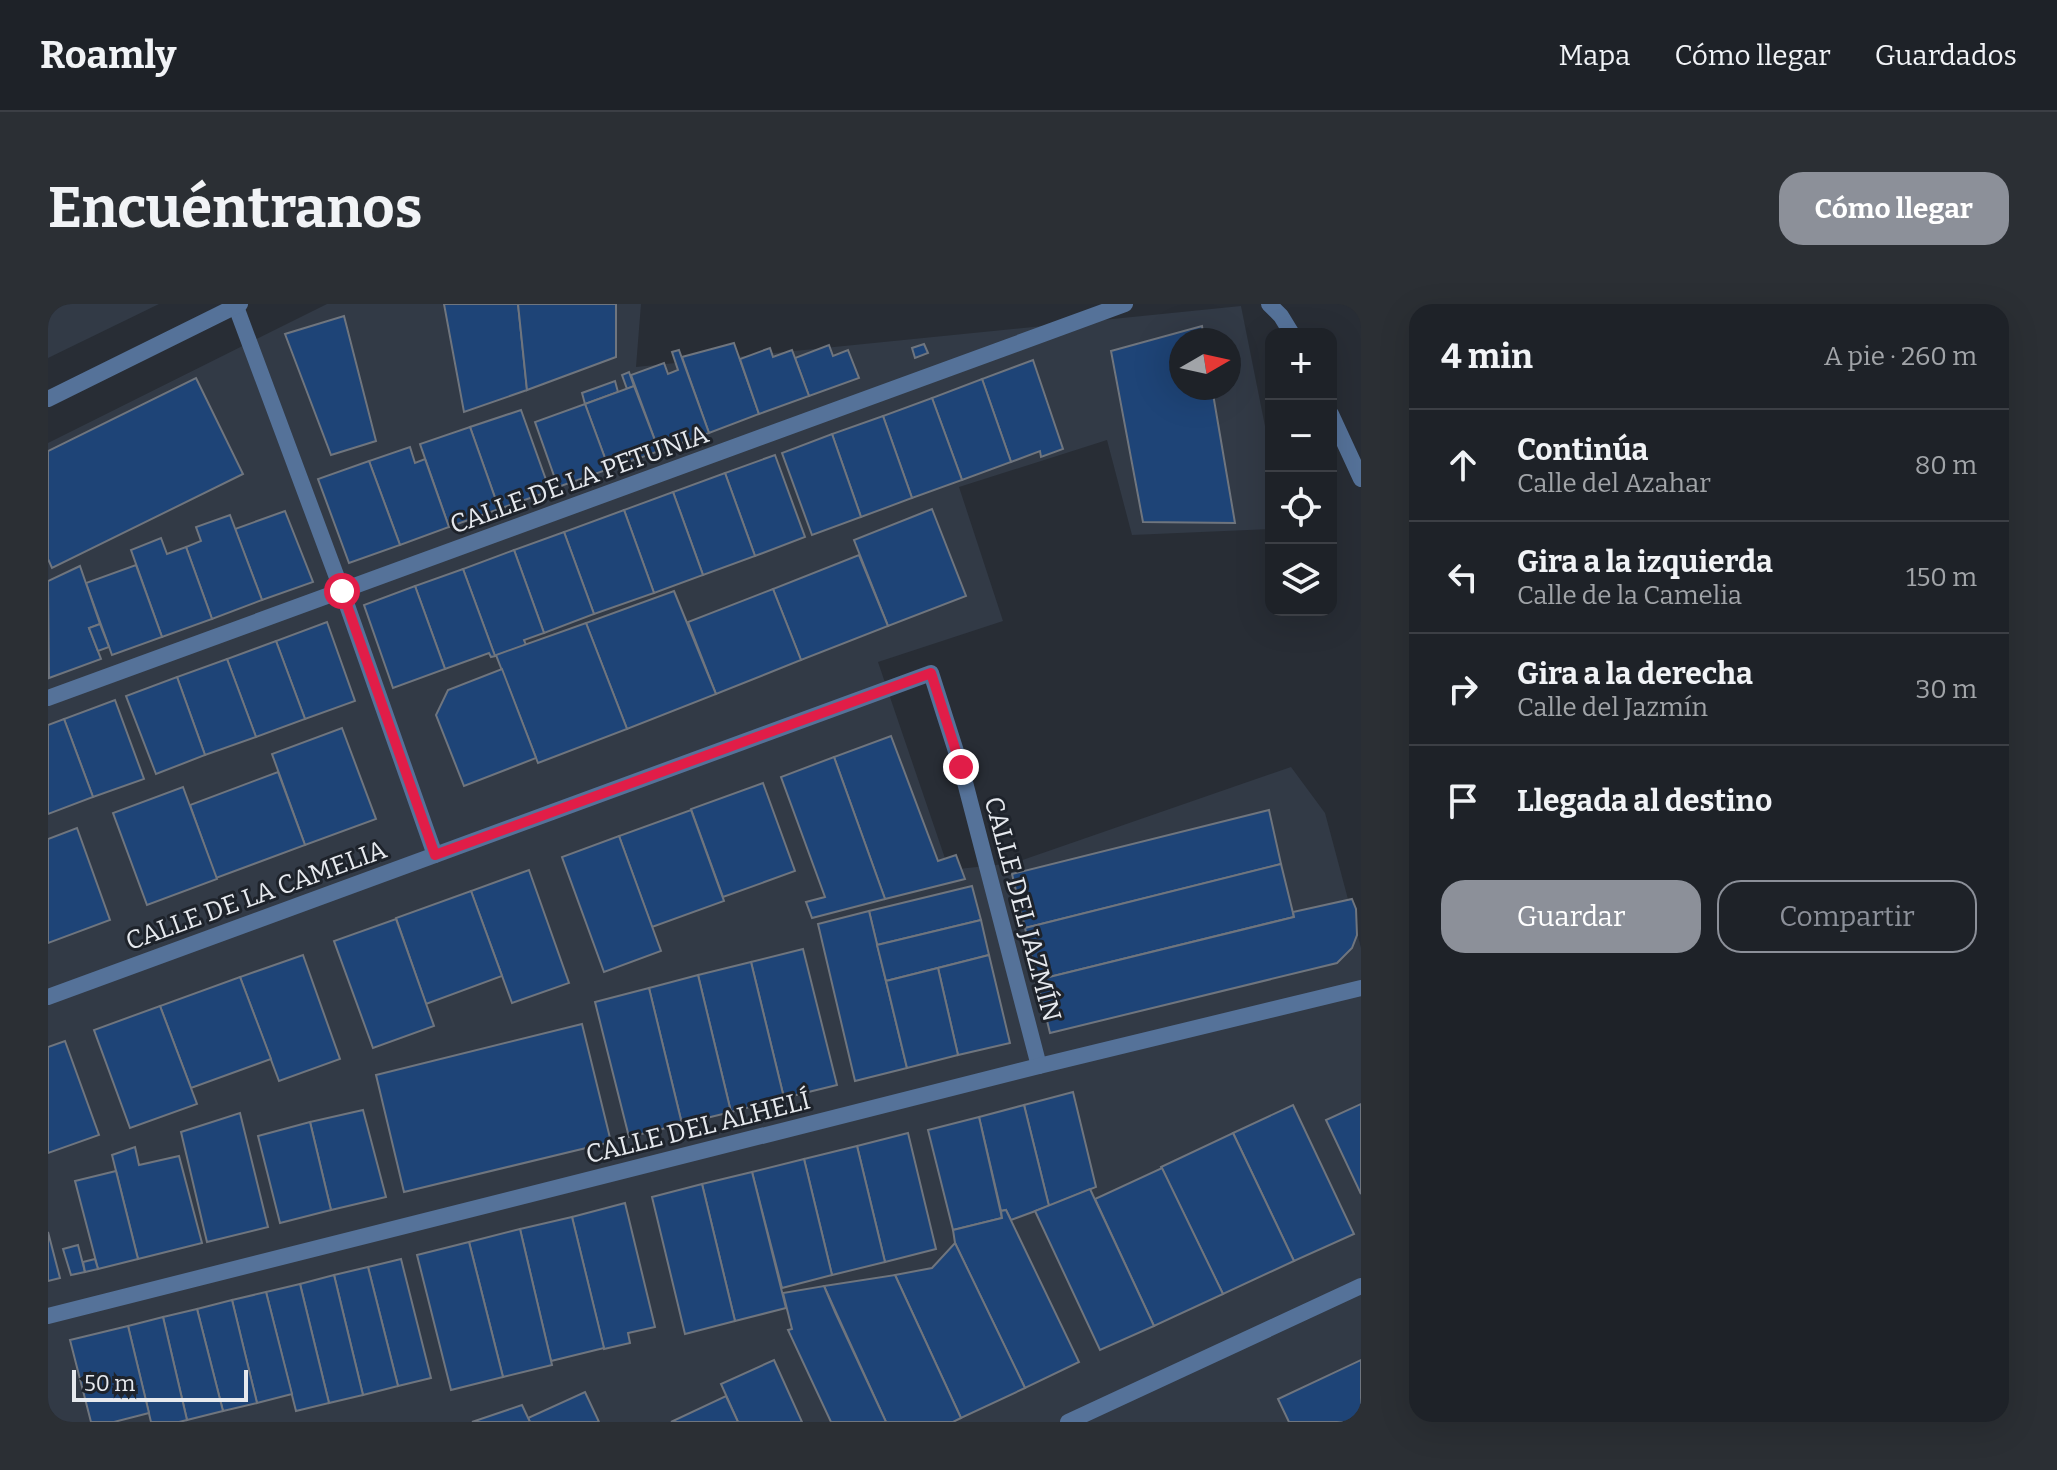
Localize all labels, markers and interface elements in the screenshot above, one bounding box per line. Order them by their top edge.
text: Roamly [40,32,176,78]
text: Mapa [1559,39,1630,72]
text: Cómo llegar [1674,39,1831,72]
text: Guardados [1875,39,2017,72]
button: Cómo llegar [1779,172,2009,245]
text: Encuéntranos [48,175,422,242]
north arrow [1169,328,1241,400]
map controls [1265,328,1337,616]
button: + [1265,328,1337,400]
text: 4 min [1441,336,1533,377]
text: A pie · 260 m [1824,341,1977,372]
button: − [1265,400,1337,472]
street label: CALLE DE LA PETUNIA [446,418,713,541]
text: Continúa [1517,432,1648,468]
icon: ahead [1441,443,1485,487]
text: 80 m [1915,450,1977,481]
text: Calle del Azahar [1517,468,1711,499]
button: locate [1265,472,1337,544]
button: layers [1265,544,1337,616]
text: Gira a la izquierda [1517,544,1773,580]
icon: left [1441,555,1485,599]
text: 150 m [1906,562,1977,593]
route start [324,573,360,609]
text: Calle de la Camelia [1517,580,1742,611]
text: Gira a la derecha [1517,656,1753,692]
icon: right [1441,667,1485,711]
text: 30 m [1916,674,1977,705]
text: Calle del Jazmín [1517,692,1708,723]
route end [943,749,979,785]
icon: arrive [1441,779,1485,823]
text: Llegada al destino [1517,783,1772,819]
street label: CALLE DEL JAZMÍN [978,793,1067,1025]
street label: CALLE DE LA CAMELIA [122,834,391,957]
button: Guardar [1441,880,1701,953]
button: Compartir [1717,880,1977,953]
street label: CALLE DEL ALHELÍ [583,1085,814,1170]
scale bar [72,1366,248,1402]
text: 50 m [84,1370,135,1397]

